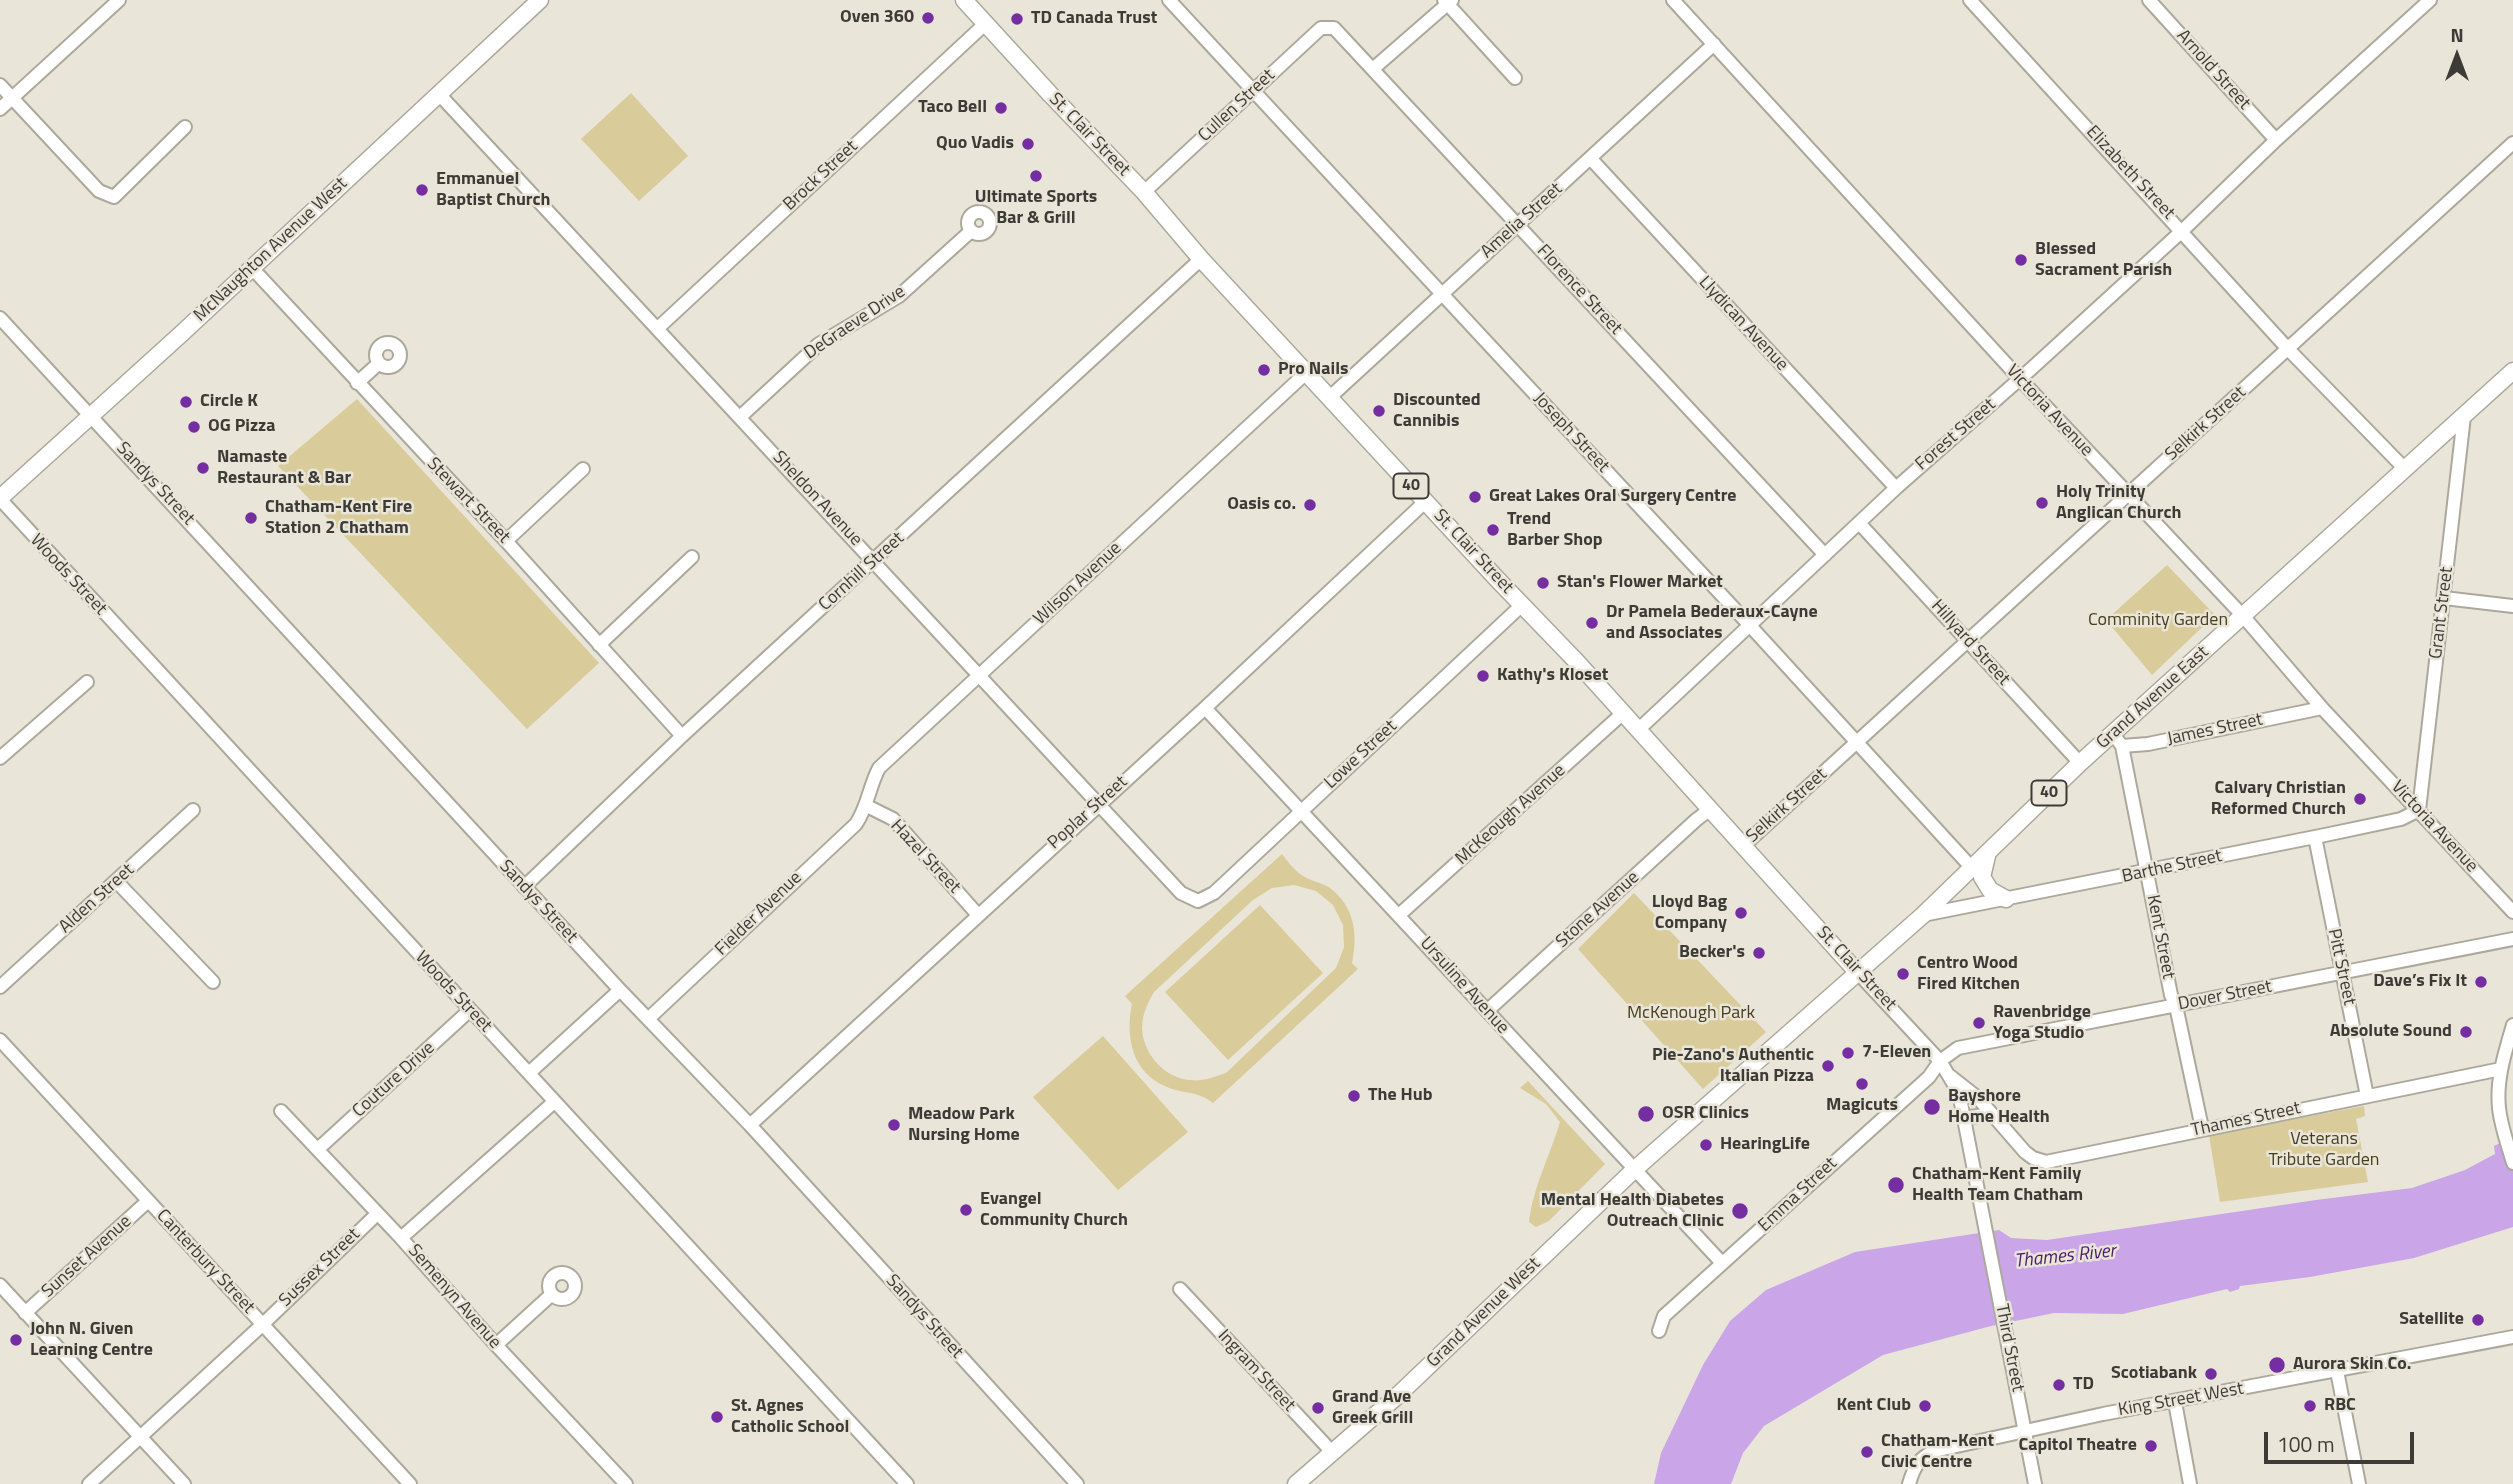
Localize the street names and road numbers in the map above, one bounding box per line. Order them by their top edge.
street label: Arnold Street [2171,26,2255,114]
street label: Cullen Street [1194,65,1280,147]
street label: St. Clair Street [1044,89,1134,181]
street label: Elizabeth Street [2081,122,2179,224]
street label: Brock Street [779,136,863,216]
street label: McNaughton Avenue West [190,173,352,327]
street label: Amelia Street [1477,179,1567,263]
street label: Florence Street [1532,241,1626,339]
street label: Llydican Avenue [1694,272,1792,376]
street label: DeGraeve Drive [801,281,909,365]
street label: Victoria Avenue [2001,361,2097,461]
street label: Selkirk Street [2161,382,2251,466]
street label: Joseph Street [1528,388,1614,478]
street label: Forest Street [1912,394,2000,476]
street label: Sandys Street [111,438,199,530]
street label: Sheldon Avenue [768,447,866,551]
street label: Stewart Street [422,454,514,548]
road number: 40 [1394,474,1428,499]
street label: St. Clair Street [1429,505,1517,599]
street label: Cornhill Street [815,528,909,616]
street label: Woods Street [25,530,111,620]
street label: Wilson Avenue [1030,538,1126,630]
street label: Grant Street [2426,566,2458,660]
street label: Hillyard Street [1926,596,2014,690]
street label: Grand Avenue East [2092,642,2214,754]
street label: James Street [2165,709,2265,751]
street label: Lowe Street [1320,716,1402,794]
street label: McKeough Avenue [1452,760,1570,870]
street label: Selkirk Street [1742,764,1832,848]
street label: Poplar Street [1044,772,1132,854]
street label: Victoria Avenue [2386,777,2482,877]
road number: 40 [2032,780,2066,806]
street label: Hazel Street [885,816,965,898]
street label: Barthe Street [2120,846,2224,888]
street label: Sandys Street [494,856,582,948]
street label: Alden Street [55,860,139,938]
street label: Fielder Avenue [711,867,807,961]
street label: Stone Avenue [1552,867,1644,953]
street label: Kent Street [2141,893,2179,981]
street label: St. Clair Street [1812,922,1900,1016]
street label: Pitt Street [2322,927,2360,1007]
street label: Ursuline Avenue [1415,933,1513,1039]
street label: Woods Street [410,947,496,1037]
street label: Dover Street [2176,976,2274,1016]
street label: Couture Drive [348,1038,440,1122]
street label: Thames Street [2189,1098,2303,1142]
street label: Emma Street [1754,1153,1842,1237]
street label: Canterbury Street [151,1205,259,1319]
street label: Sunset Avenue [38,1211,136,1303]
street label: Sussex Street [275,1224,365,1312]
street label: Semenyn Avenue [403,1240,505,1354]
street label: Grand Avenue West [1423,1253,1545,1373]
street label: Sandys Street [881,1271,967,1363]
street label: Third Street [1990,1302,2028,1394]
street label: Ingram Street [1213,1326,1299,1416]
street label: King Street West [2117,1378,2245,1422]

